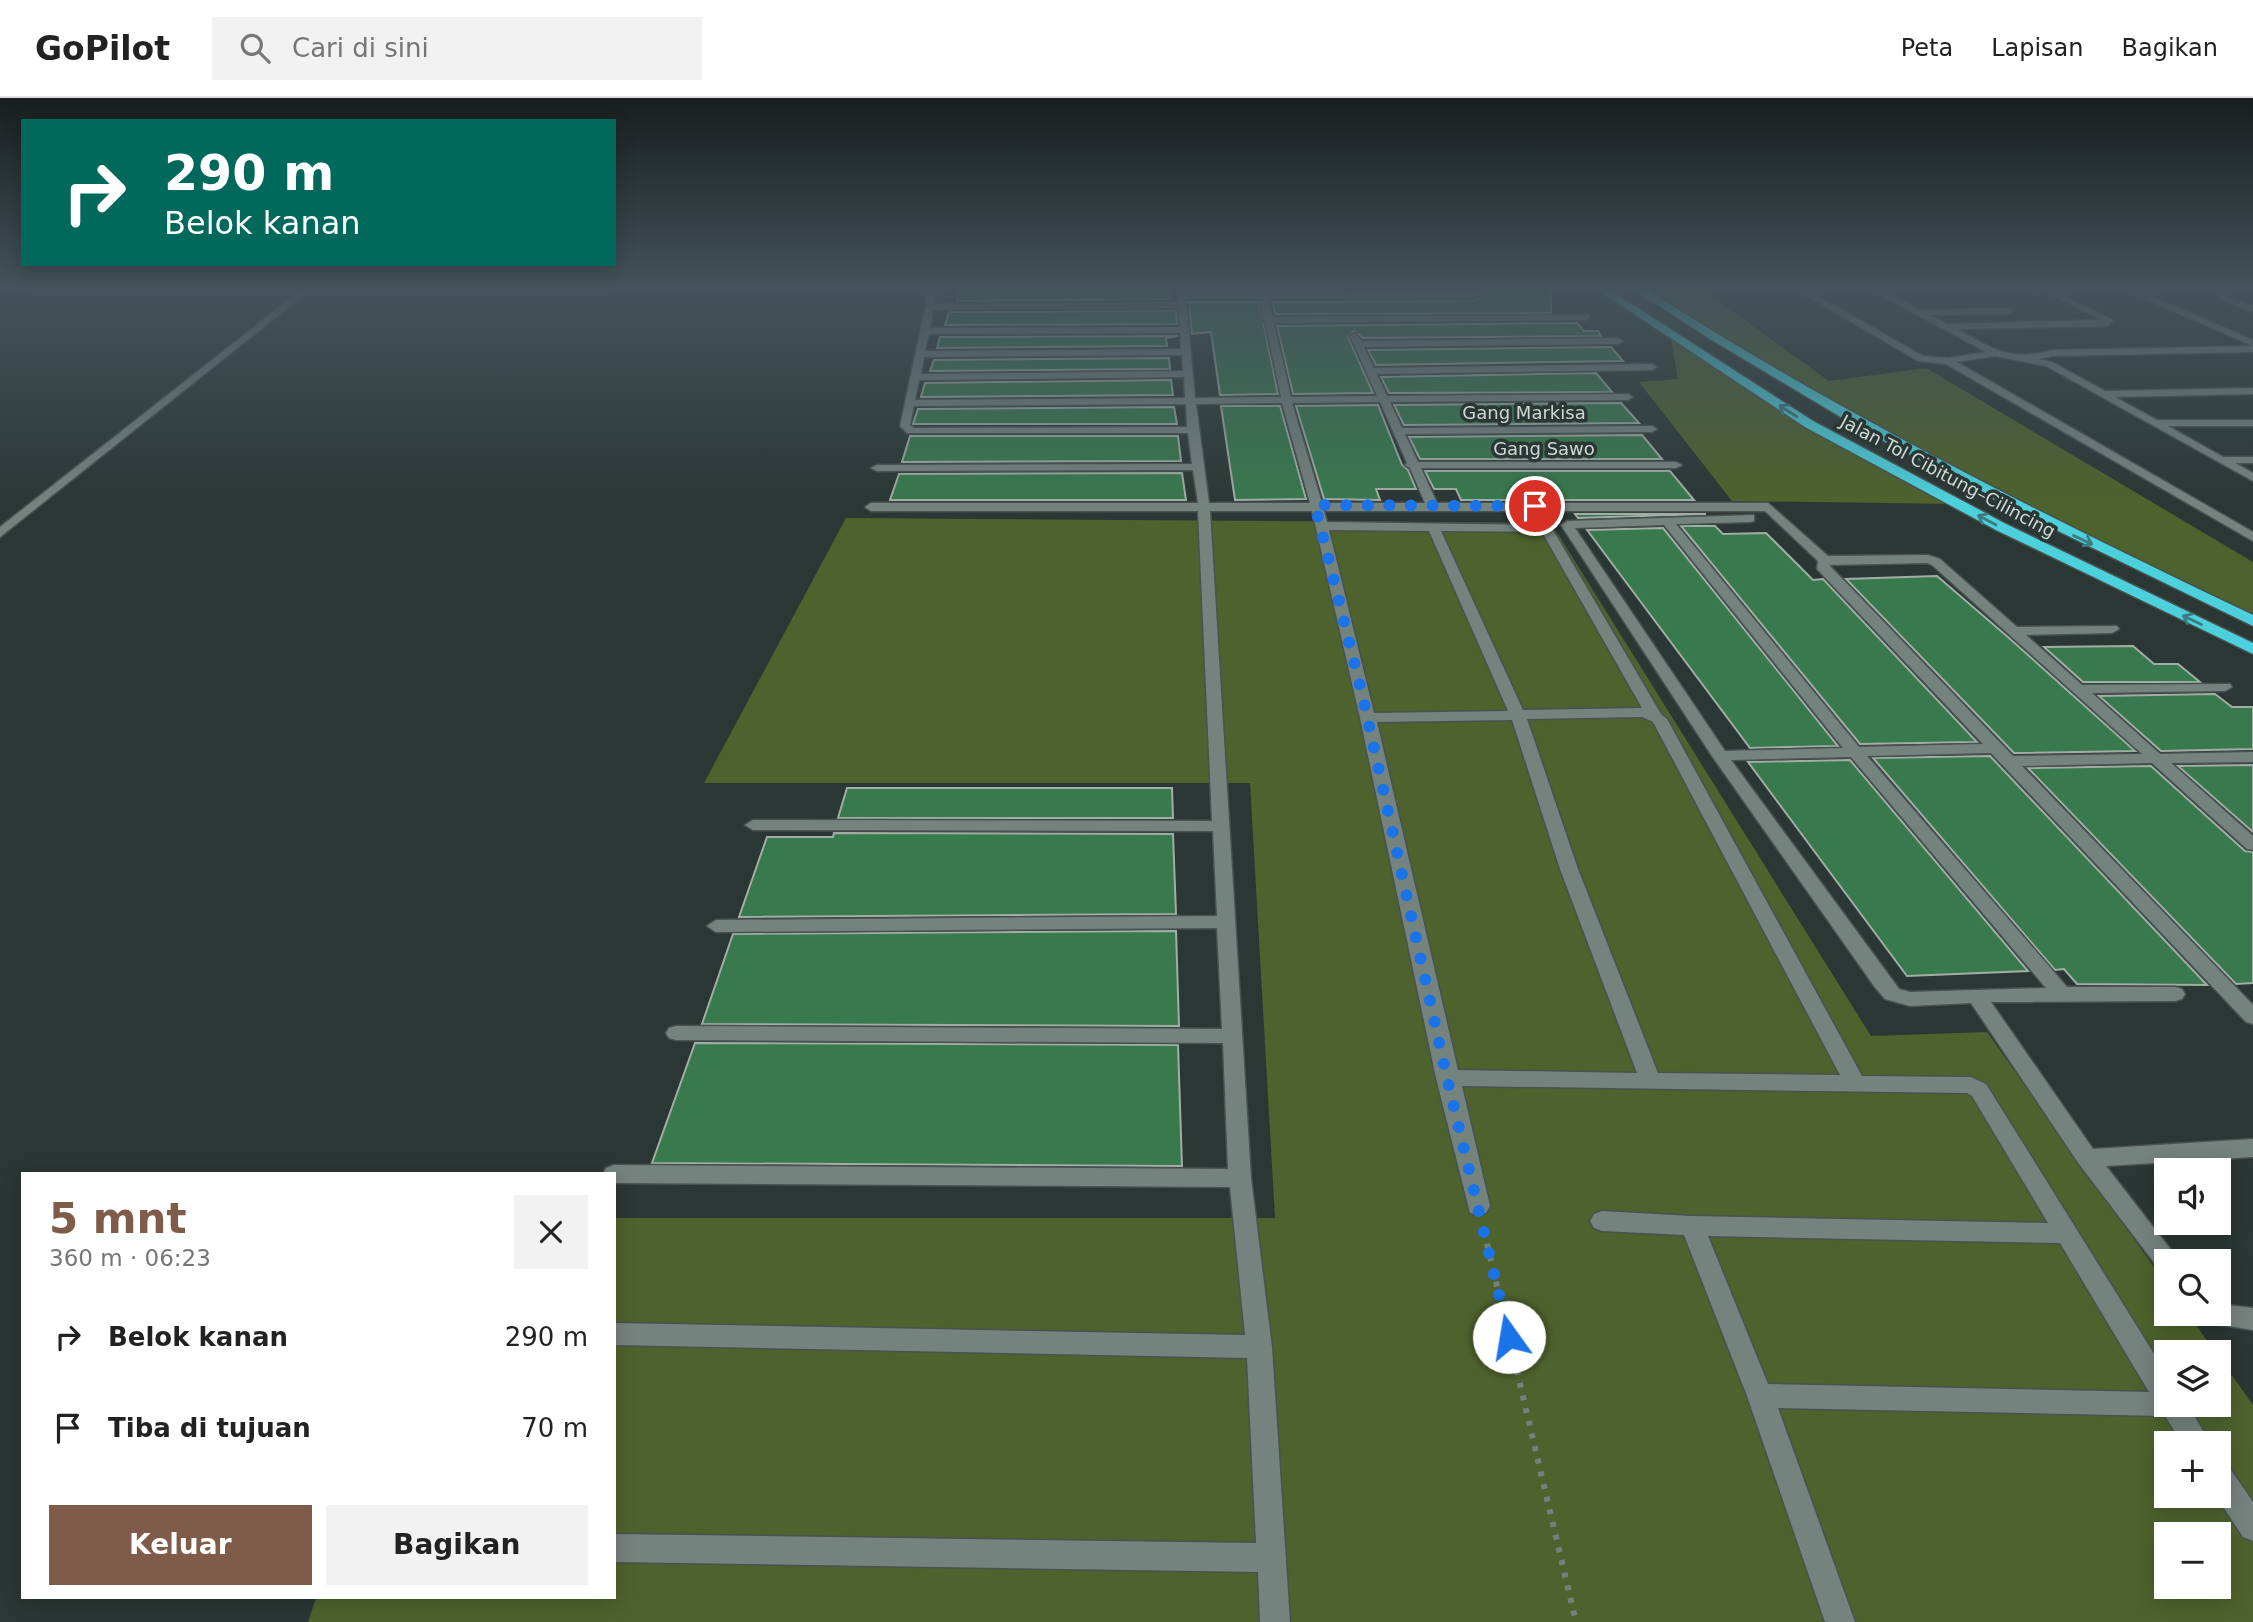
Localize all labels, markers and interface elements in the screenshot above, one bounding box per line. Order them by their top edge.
search box [212,17,702,80]
text: GoPilot [35,29,170,68]
icon: search [236,29,274,67]
text: Cari di sini [292,33,429,63]
text: Peta [1901,34,1953,62]
text: Lapisan [1991,34,2084,62]
text: Bagikan [2122,34,2218,62]
text: 290 m [164,145,334,202]
icon: right [49,147,140,238]
text: Belok kanan [164,204,361,242]
street label: Gang Markisa [1462,402,1586,423]
one-way arrow [1778,403,1798,417]
street label: Jalan Tol Cibitung–Cilincing [1836,410,2059,542]
street label: Gang Sawo [1493,438,1595,459]
pin [1505,476,1565,536]
icon: arrive [1516,487,1554,525]
one-way arrow [1977,512,1998,526]
one-way arrow [2072,534,2093,548]
one-way arrow [2182,612,2203,626]
map controls [2154,1158,2231,1599]
button: sound [2154,1158,2231,1235]
text: 5 mnt [49,1194,187,1243]
button: close [514,1195,588,1269]
text: 360 m · 06:23 [49,1245,211,1271]
button: search [2154,1249,2231,1326]
position arrow [1472,1300,1546,1374]
icon: right [49,1318,87,1356]
text: Belok kanan [108,1322,288,1352]
text: 290 m [505,1322,588,1352]
button: layers [2154,1340,2231,1417]
icon: arrive [49,1409,87,1447]
text: Tiba di tujuan [108,1413,311,1443]
text: 70 m [521,1413,588,1443]
button: + [2154,1431,2231,1508]
button: Keluar [49,1505,312,1585]
button: Bagikan [326,1505,588,1585]
button: − [2154,1522,2231,1599]

